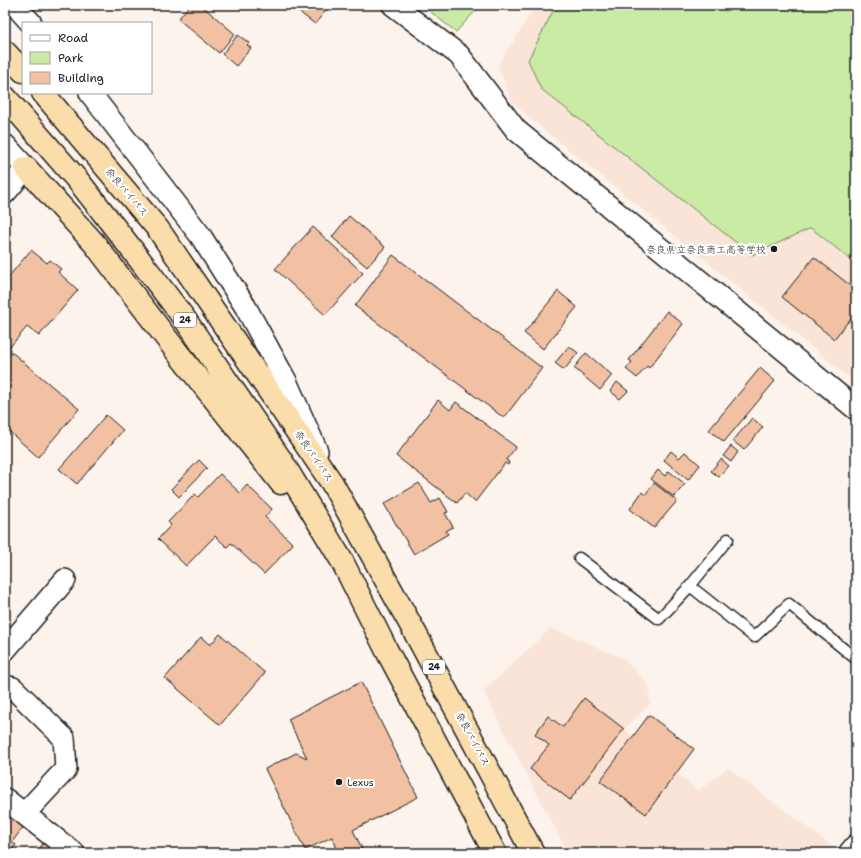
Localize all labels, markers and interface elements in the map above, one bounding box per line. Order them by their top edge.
legend [22,22,152,94]
text: Road [58,30,89,46]
text: Park [58,50,84,66]
text: Building [58,70,104,86]
street label: 奈良バイパス [103,165,151,219]
place label: 奈良県立奈良商工高等学校 [646,243,766,256]
marker: 奈良県立奈良商工高等学校 [769,244,779,254]
road number: 24 [174,313,196,327]
street label: 奈良バイパス [292,428,336,484]
road number: 24 [423,660,445,674]
street label: 奈良バイパス [453,710,493,768]
place label: Lexus [347,776,374,789]
marker: Lexus [334,777,344,787]

